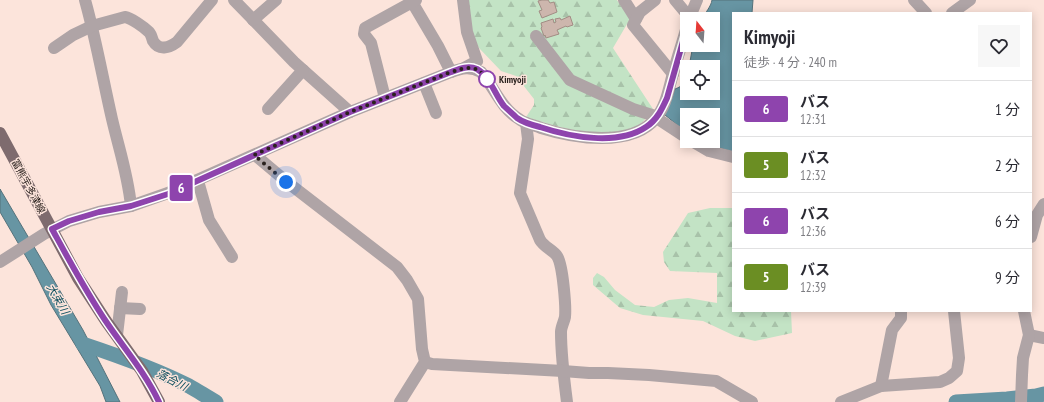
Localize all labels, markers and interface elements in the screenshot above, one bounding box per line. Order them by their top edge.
north arrow [680,12,720,52]
map controls [680,12,720,148]
text: Kimyoji [744,25,795,49]
button: heart [978,25,1020,67]
text: 徒歩 · 4 分 · 240 m [744,54,837,71]
button: locate [680,60,720,100]
marker: Kimyoji [478,70,496,88]
place label: Kimyoji [499,73,526,86]
text: バス [800,92,830,111]
text: 6 [763,100,769,118]
text: 1 分 [995,100,1020,119]
button: layers [680,108,720,148]
text: 12:31 [800,111,826,128]
text: バス [800,148,830,167]
text: 5 [763,156,769,174]
text: 2 分 [995,156,1020,175]
street label: 富熊宇多津線 [9,157,48,216]
text: 12:32 [800,167,826,184]
your location [276,172,296,192]
line badge: 6 [168,175,194,201]
text: 6 [178,179,184,197]
text: バス [800,204,830,223]
text: 6 [763,212,769,230]
text: 6 分 [995,212,1020,231]
text: 12:36 [800,223,826,240]
text: バス [800,260,830,279]
text: 5 [763,268,769,286]
text: 9 分 [995,268,1020,287]
text: 12:39 [800,279,826,296]
water label: 大束川 [44,281,73,318]
water label: 落合川 [154,366,191,394]

